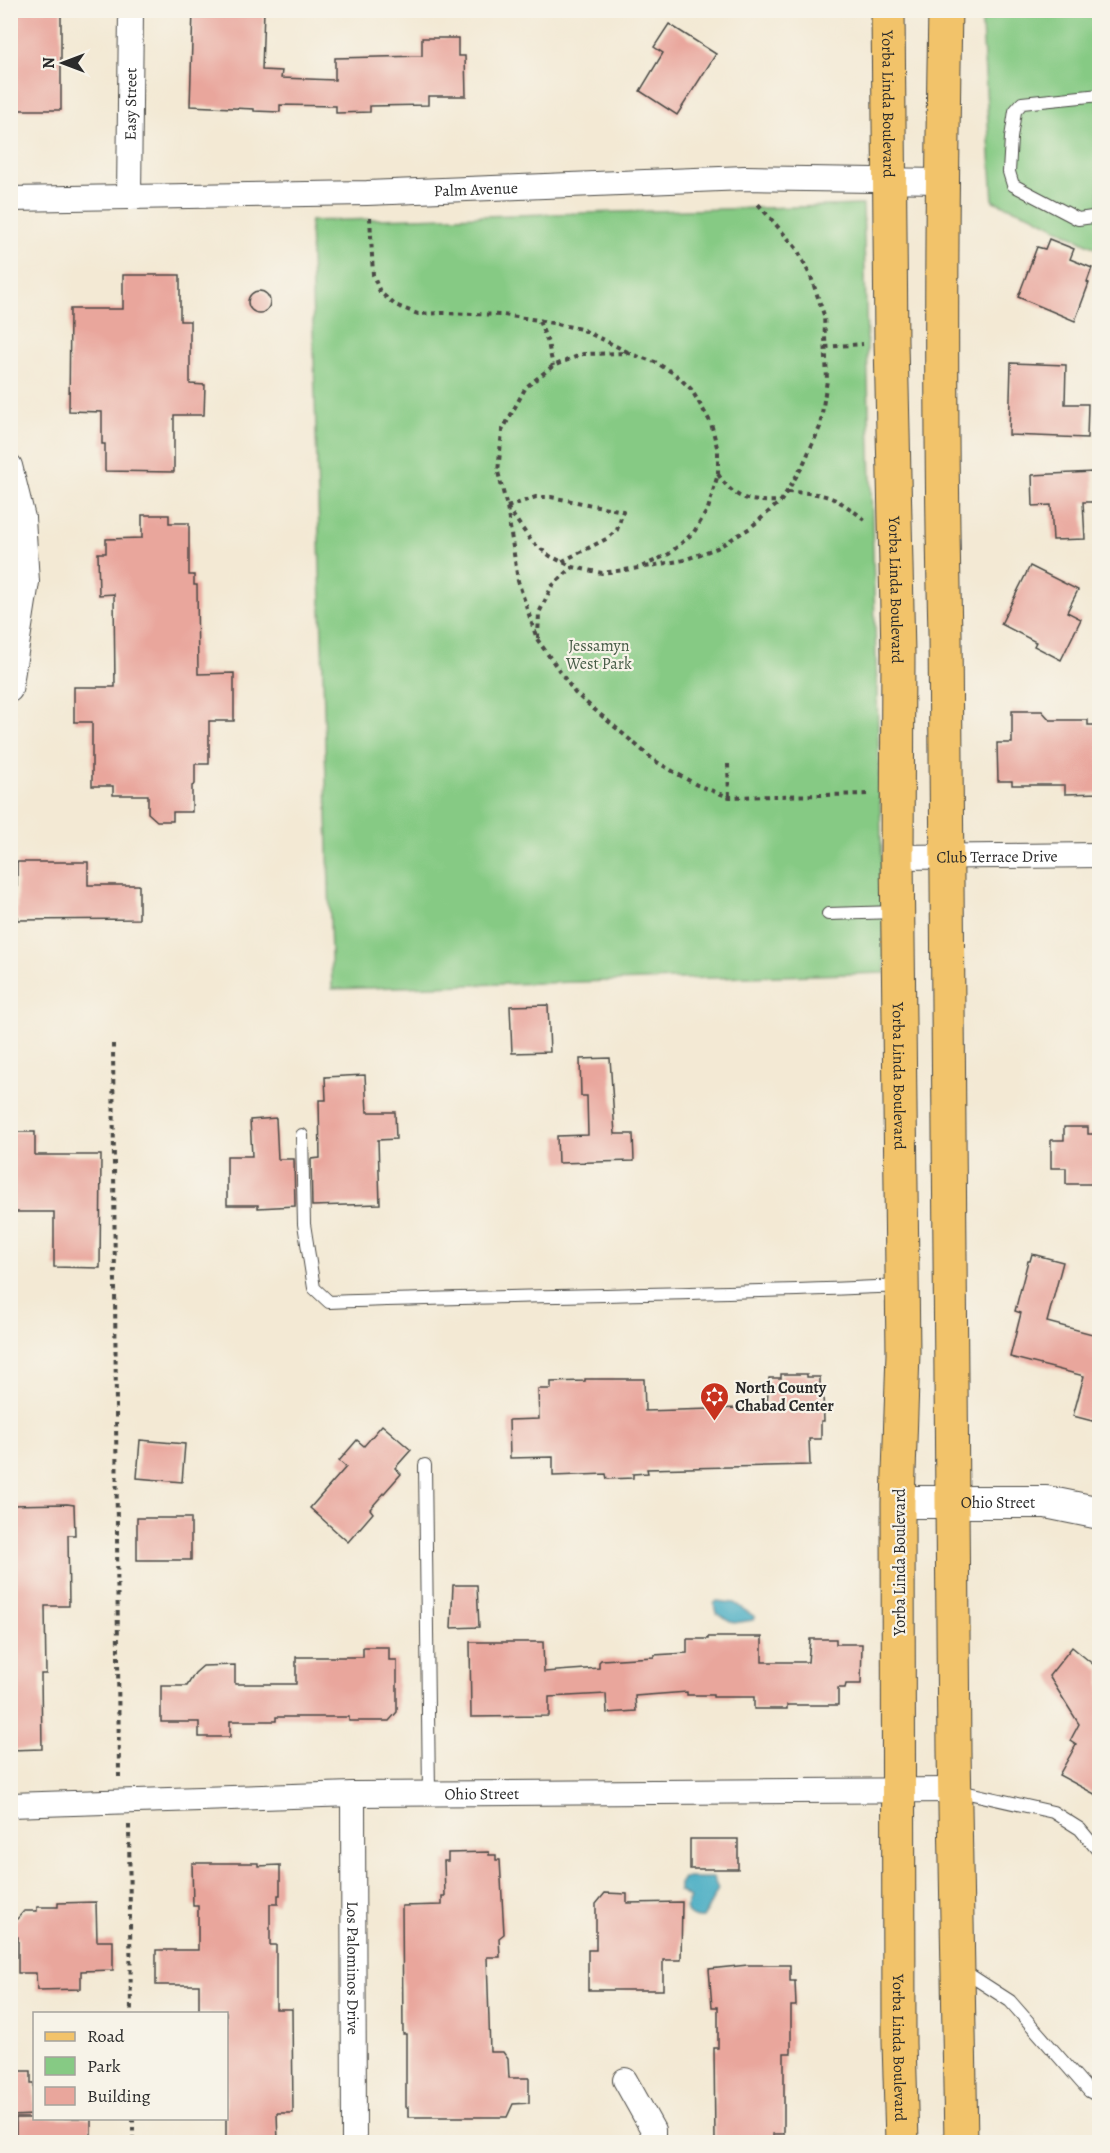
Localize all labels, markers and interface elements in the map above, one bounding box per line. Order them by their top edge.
street label: Yorba Linda Boulevard [876,29,900,178]
north arrow [33,33,93,93]
text: N [38,57,60,69]
street label: Easy Street [120,68,142,140]
street label: Palm Avenue [433,177,518,202]
street label: Yorba Linda Boulevard [883,515,908,664]
park label: Jessamyn West Park [565,635,632,675]
street label: Club Terrace Drive [936,845,1058,869]
street label: Yorba Linda Boulevard [887,1001,911,1150]
place label: North County Chabad Center [735,1377,834,1417]
synagogue icon: North County Chabad Center [698,1380,730,1422]
street label: Yorba Linda Boulevard [889,1488,911,1637]
street label: Ohio Street [961,1492,1035,1514]
street label: Ohio Street [444,1783,519,1805]
street label: Los Palominos Drive [341,1901,364,2035]
street label: Yorba Linda Boulevard [887,1973,911,2122]
legend [33,2012,228,2120]
text: Road [87,2024,125,2048]
text: Park [87,2054,121,2078]
text: Building [87,2084,151,2108]

